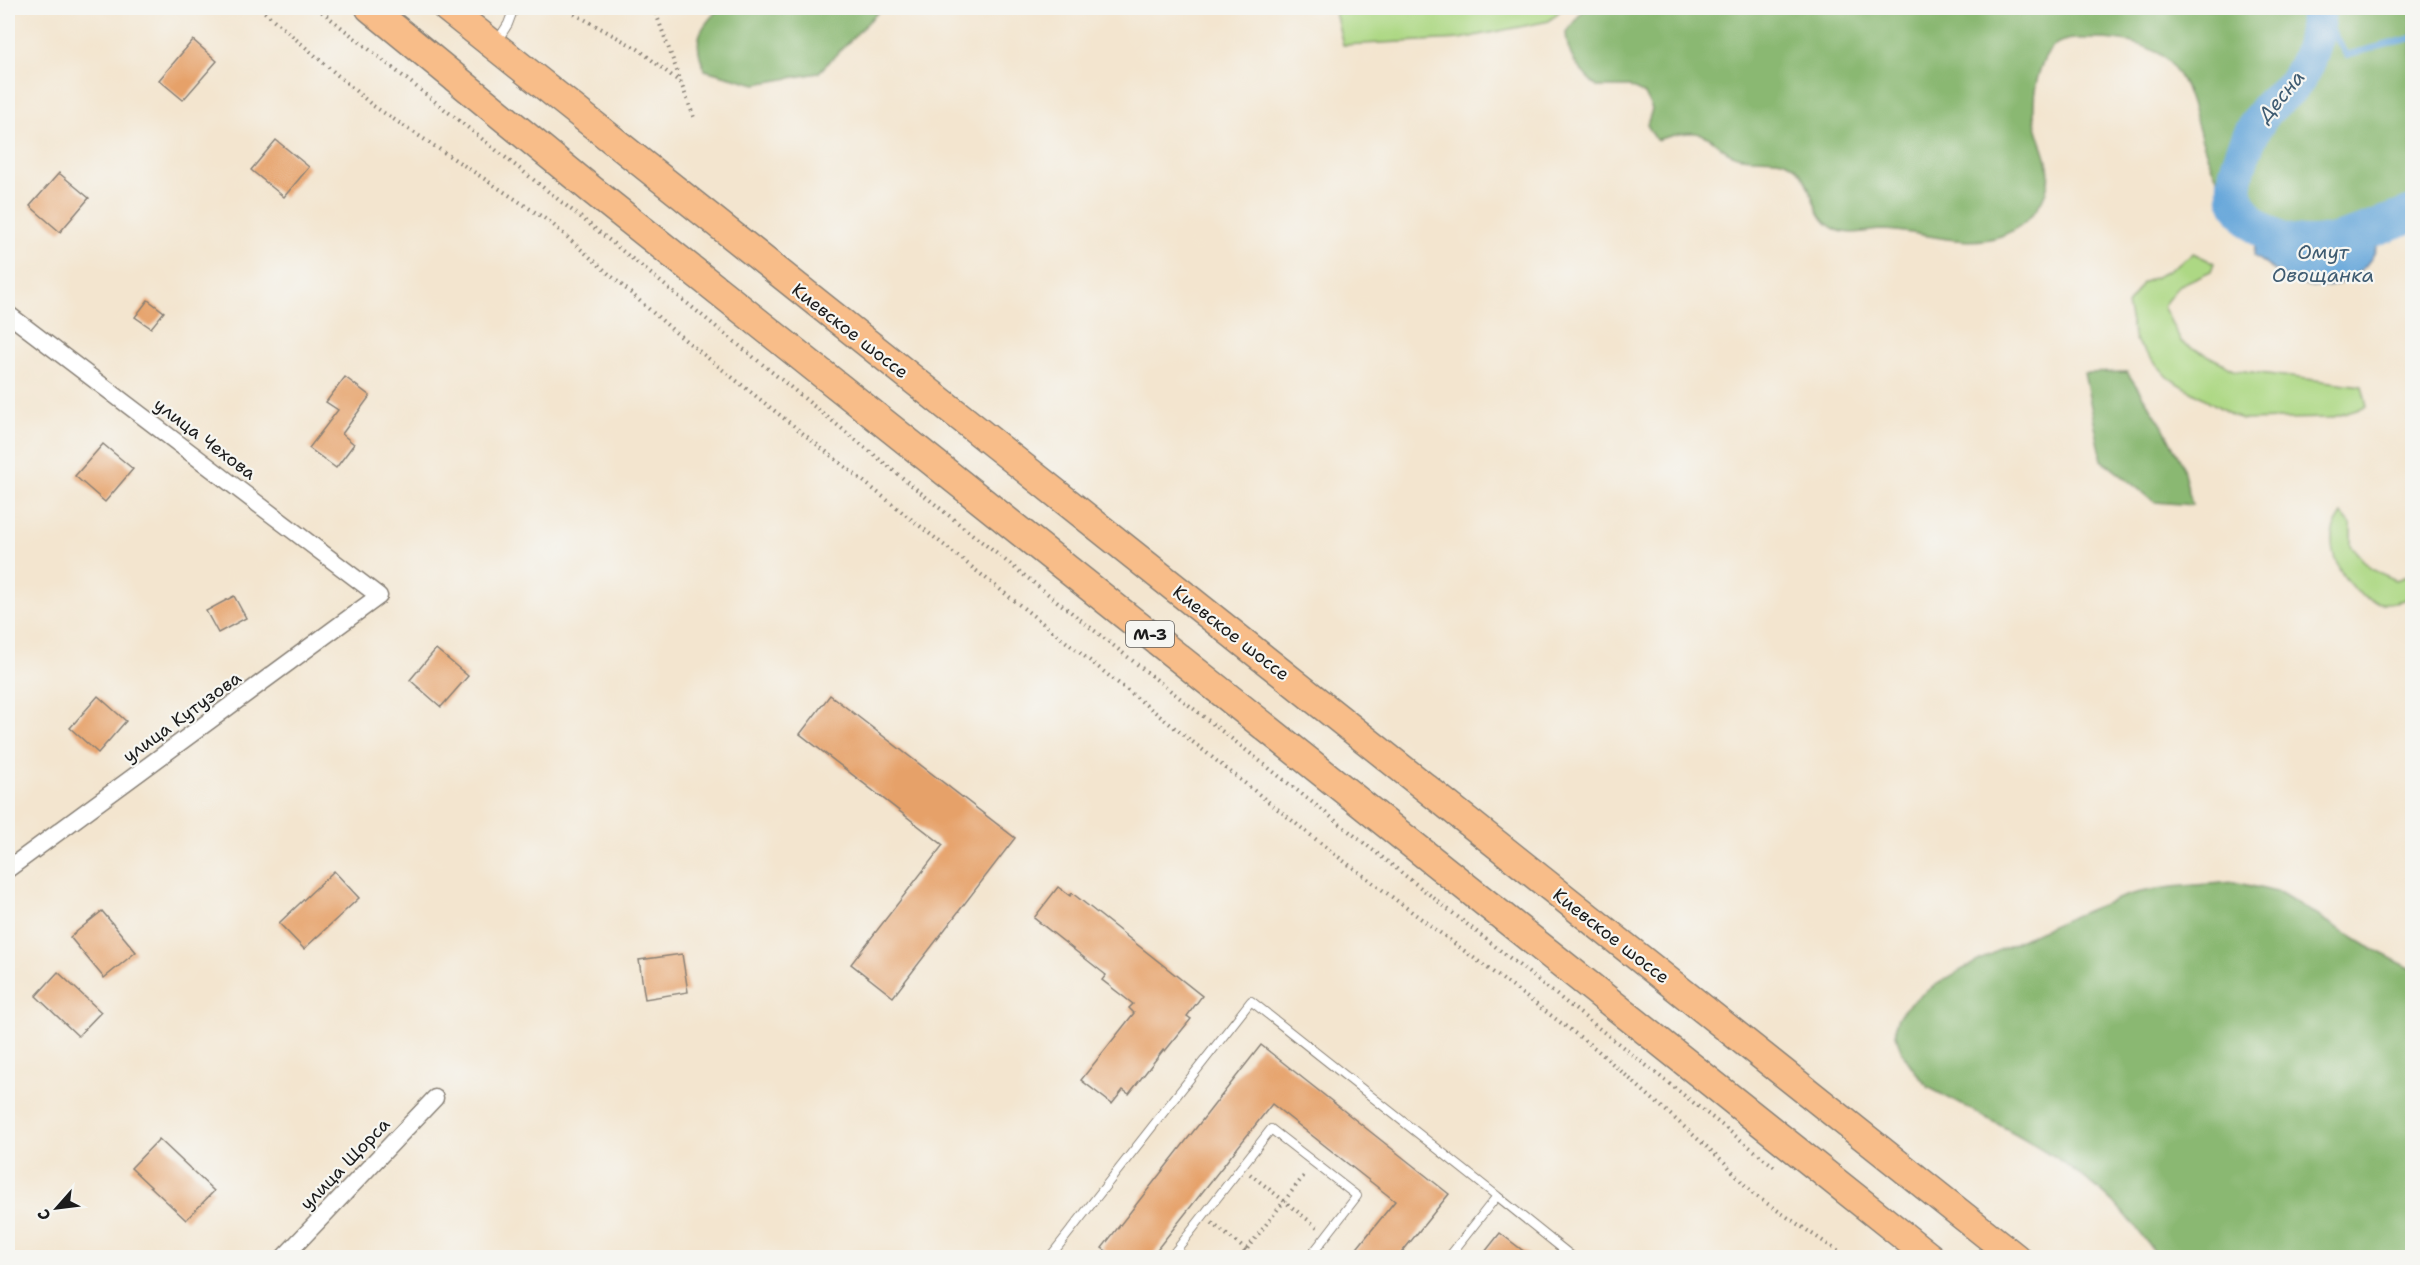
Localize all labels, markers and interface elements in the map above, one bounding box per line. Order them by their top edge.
water label: Десна [2251,65,2310,128]
water label: Омут Овощанка [2272,239,2374,288]
street label: Киевское шоссе [787,278,913,384]
street label: улица Чехова [149,393,261,485]
street label: Киевское шоссе [1168,580,1294,686]
road number: М-3 [1126,621,1174,647]
street label: улица Кутузова [118,666,246,768]
street label: Киевское шоссе [1548,883,1674,989]
street label: улица Щорса [295,1113,395,1215]
north arrow [27,1178,87,1238]
text: С [33,1205,56,1224]

